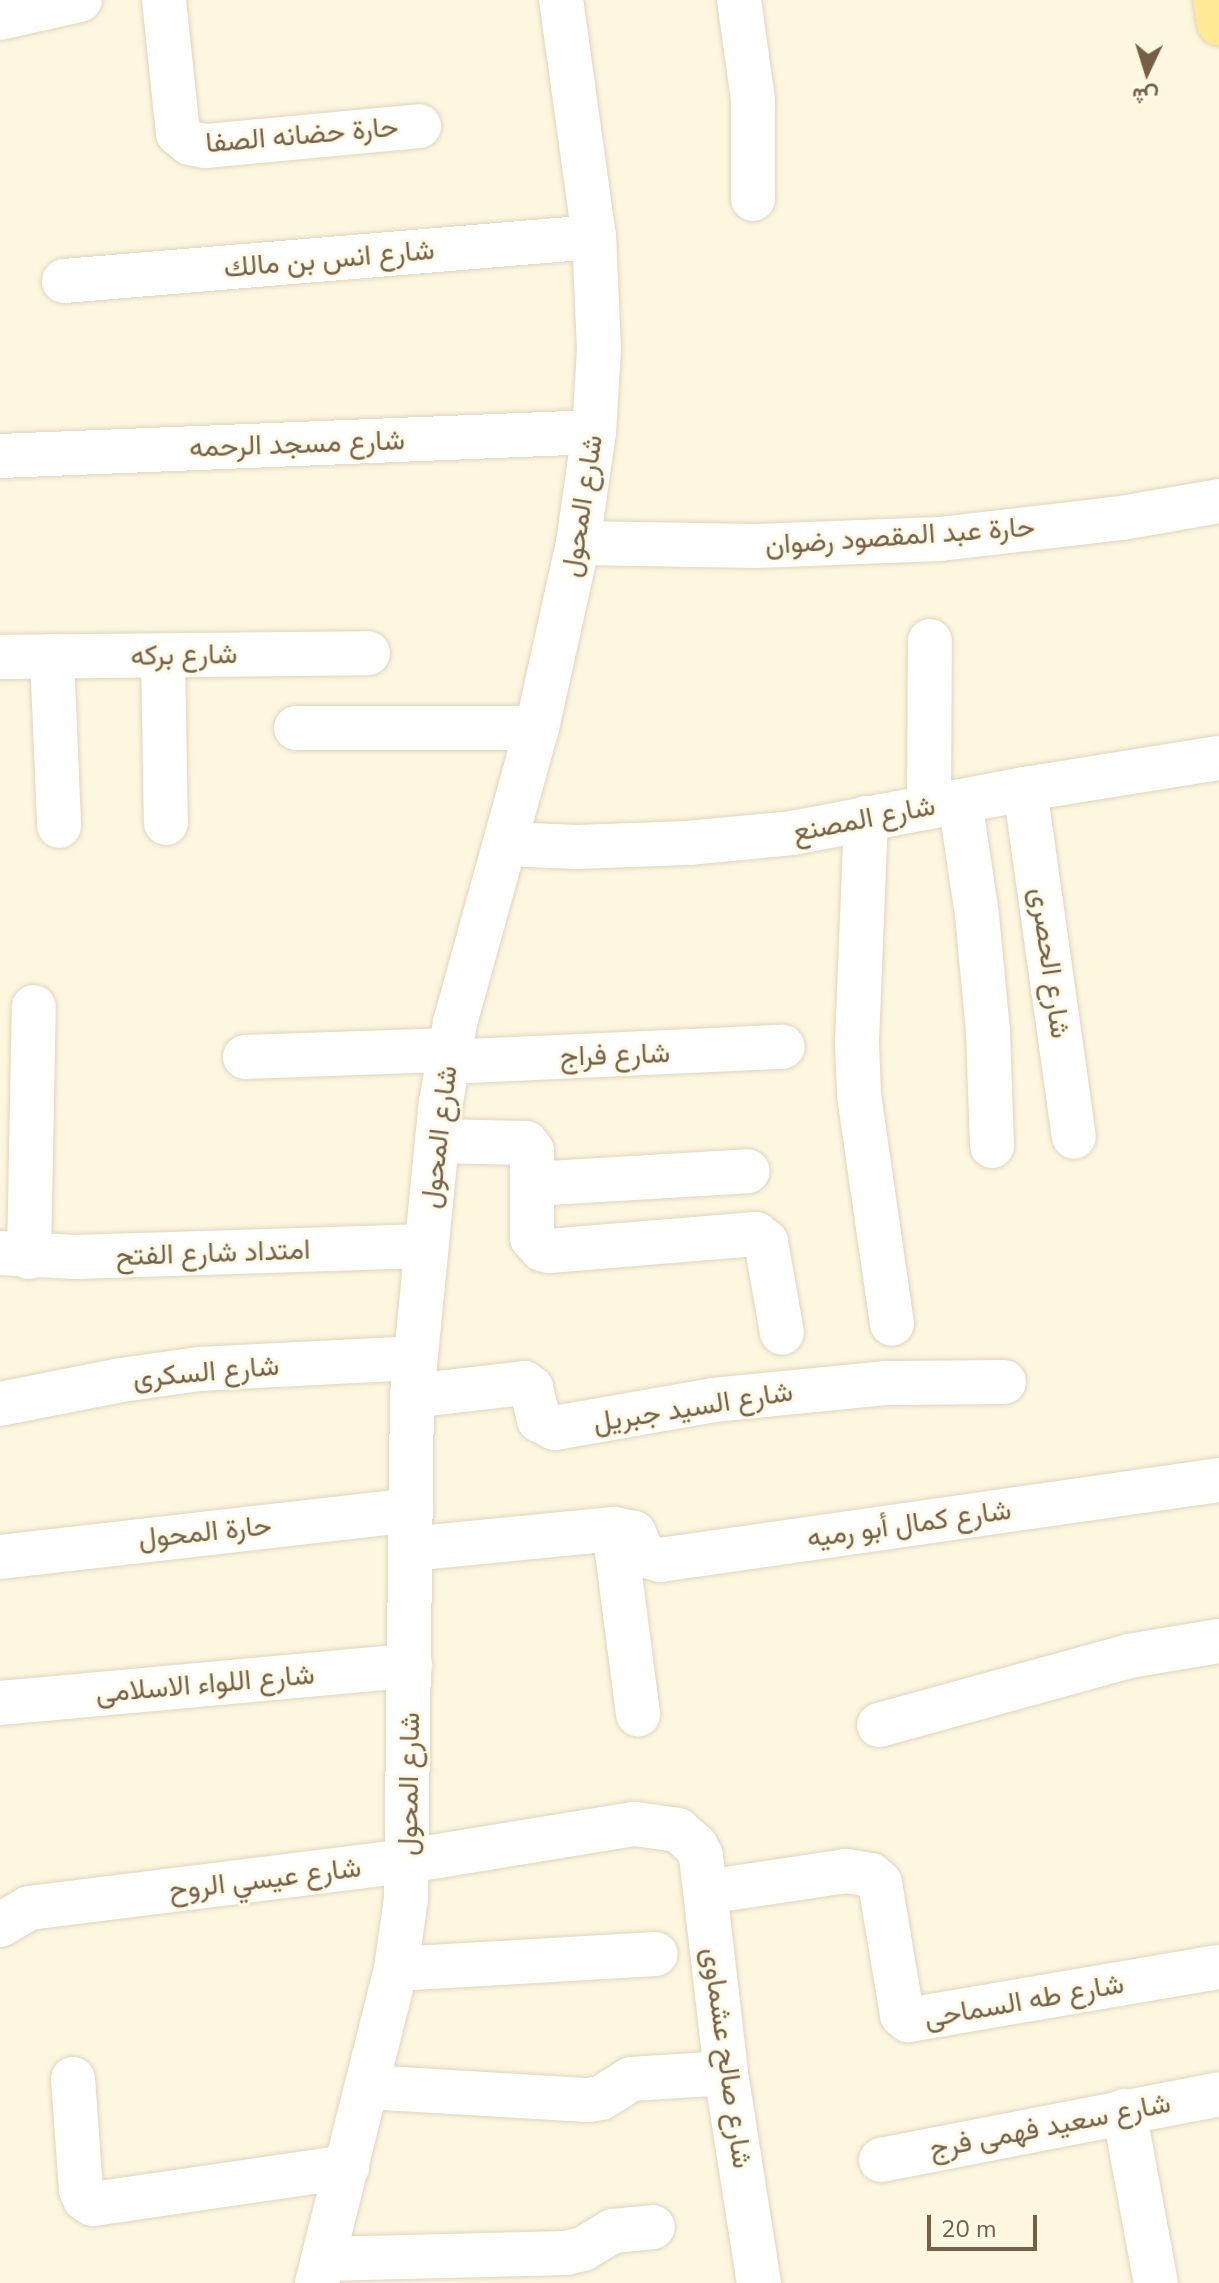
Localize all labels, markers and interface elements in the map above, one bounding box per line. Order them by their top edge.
north arrow [1107,32,1187,112]
text: ش [1131,80,1160,112]
street label: حارة حضانه الصفا [204,110,400,160]
street label: شارع انس بن مالك [222,233,436,285]
street label: شارع مسجد الرحمه [189,423,405,465]
street label: شارع المحول [554,432,610,580]
street label: حارة عبد المقصود رضوان [764,510,1036,562]
street label: شارع بركه [130,637,238,673]
street label: شارع المصنع [790,789,938,849]
street label: شارع الحصرى [1023,885,1077,1041]
street label: شارع فراج [559,1036,671,1074]
street label: شارع المحول [414,1064,464,1210]
street label: امتداد شارع الفتح [115,1233,311,1273]
street label: شارع السكرى [132,1349,280,1395]
street label: شارع السيد جبريل [591,1375,795,1439]
street label: شارع كمال أبو رميه [805,1493,1013,1555]
street label: حارة المحول [137,1508,273,1556]
street label: شارع اللواء الاسلامى [94,1658,316,1710]
street label: شارع المحول [391,1712,427,1856]
street label: شارع عيسي الروح [167,1851,363,1907]
street label: شارع صالح عشماوى [695,1945,759,2171]
street label: شارع طه السماحى [922,1967,1126,2035]
street label: شارع سعيد فهمى فرج [927,2086,1173,2166]
scale bar [931,2199,1041,2249]
text: 20 m [941,2213,997,2245]

